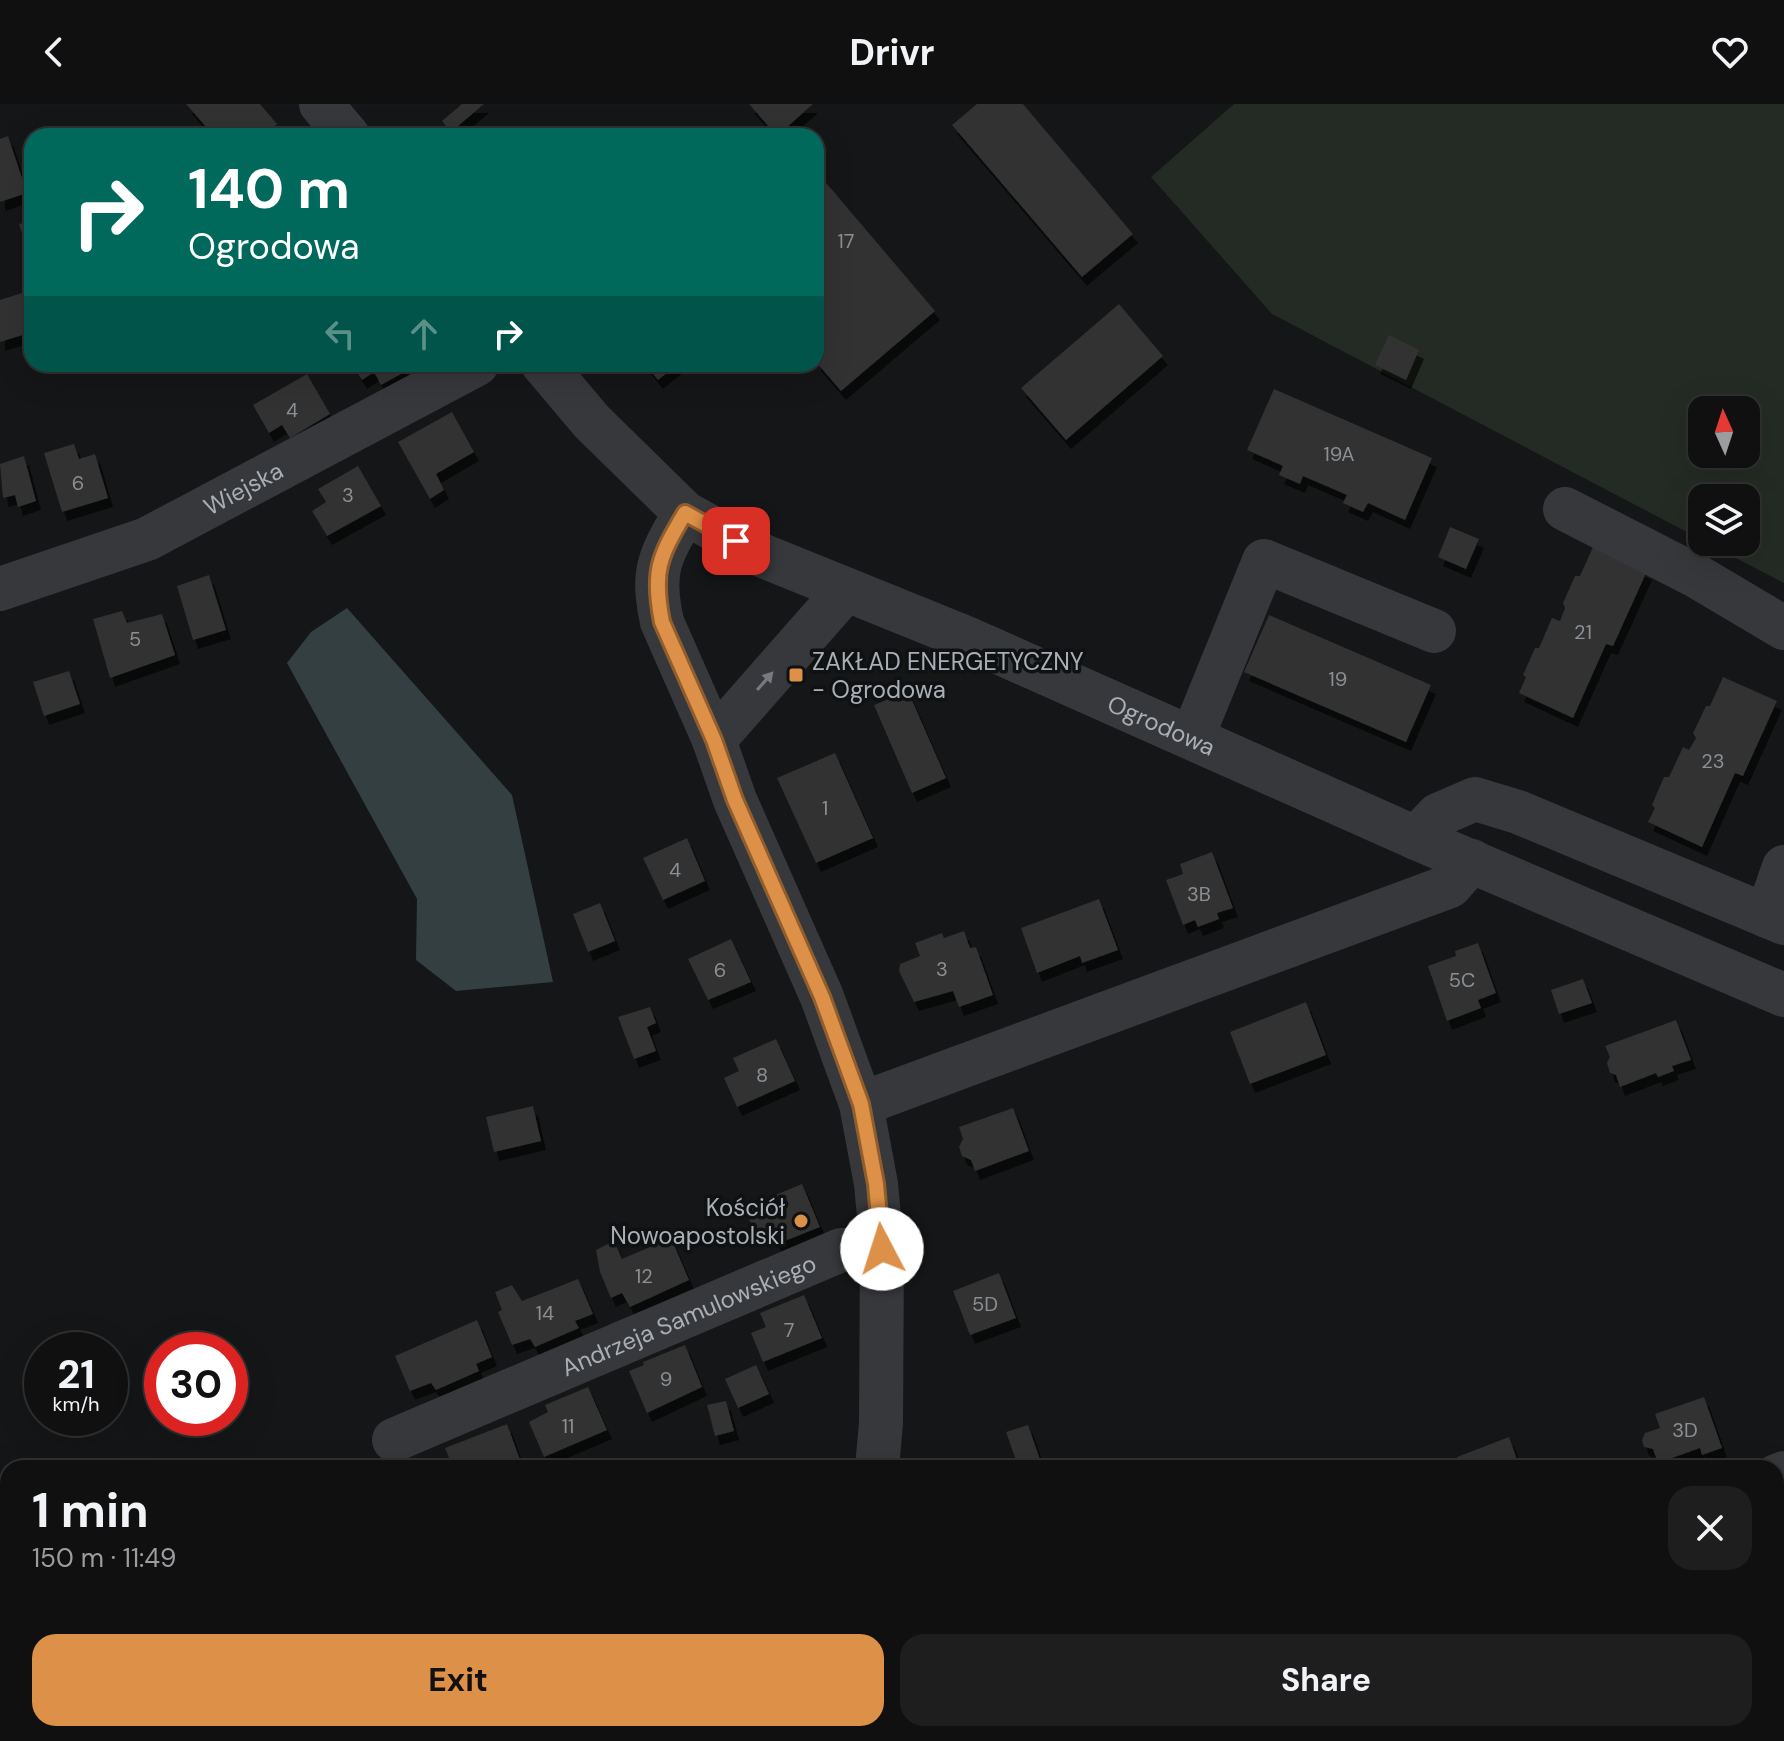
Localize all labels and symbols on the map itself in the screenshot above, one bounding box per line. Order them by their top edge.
house number: 17 [838,228,854,254]
north arrow [1688,396,1760,468]
house number: 4 [286,397,298,423]
house number: 19A [1323,441,1355,467]
street label: Wiejska [198,454,288,522]
house number: 6 [72,470,84,496]
house number: 3 [342,482,354,508]
pin [702,507,770,575]
house number: 21 [1574,619,1592,645]
house number: 5 [129,626,141,652]
place label: ZAKŁAD ENERGETYCZNY - Ogrodowa [812,646,1084,705]
marker: ZAKŁAD ENERGETYCZNY - Ogrodowa [787,666,805,684]
house number: 19 [1329,666,1347,692]
one-way arrow [756,672,774,691]
street label: Ogrodowa [1103,687,1220,762]
house number: 23 [1701,748,1725,774]
house number: 1 [822,795,828,821]
house number: 4 [669,857,681,883]
house number: 3B [1187,881,1211,907]
house number: 3 [936,956,948,982]
house number: 6 [714,957,726,983]
house number: 5C [1449,967,1475,993]
house number: 8 [756,1062,768,1088]
place label: Kościół Nowoapostolski [610,1192,785,1251]
position arrow [840,1207,924,1291]
marker: Kościół Nowoapostolski [792,1212,810,1230]
street label: Andrzeja Samulowskiego [556,1247,821,1383]
house number: 12 [635,1263,653,1289]
house number: 5D [972,1291,998,1317]
house number: 14 [536,1300,554,1326]
house number: 7 [784,1317,794,1343]
speed limit sign: 30 [144,1332,248,1436]
house number: 9 [660,1366,672,1392]
house number: 11 [562,1413,574,1439]
house number: 3D [1672,1417,1698,1443]

